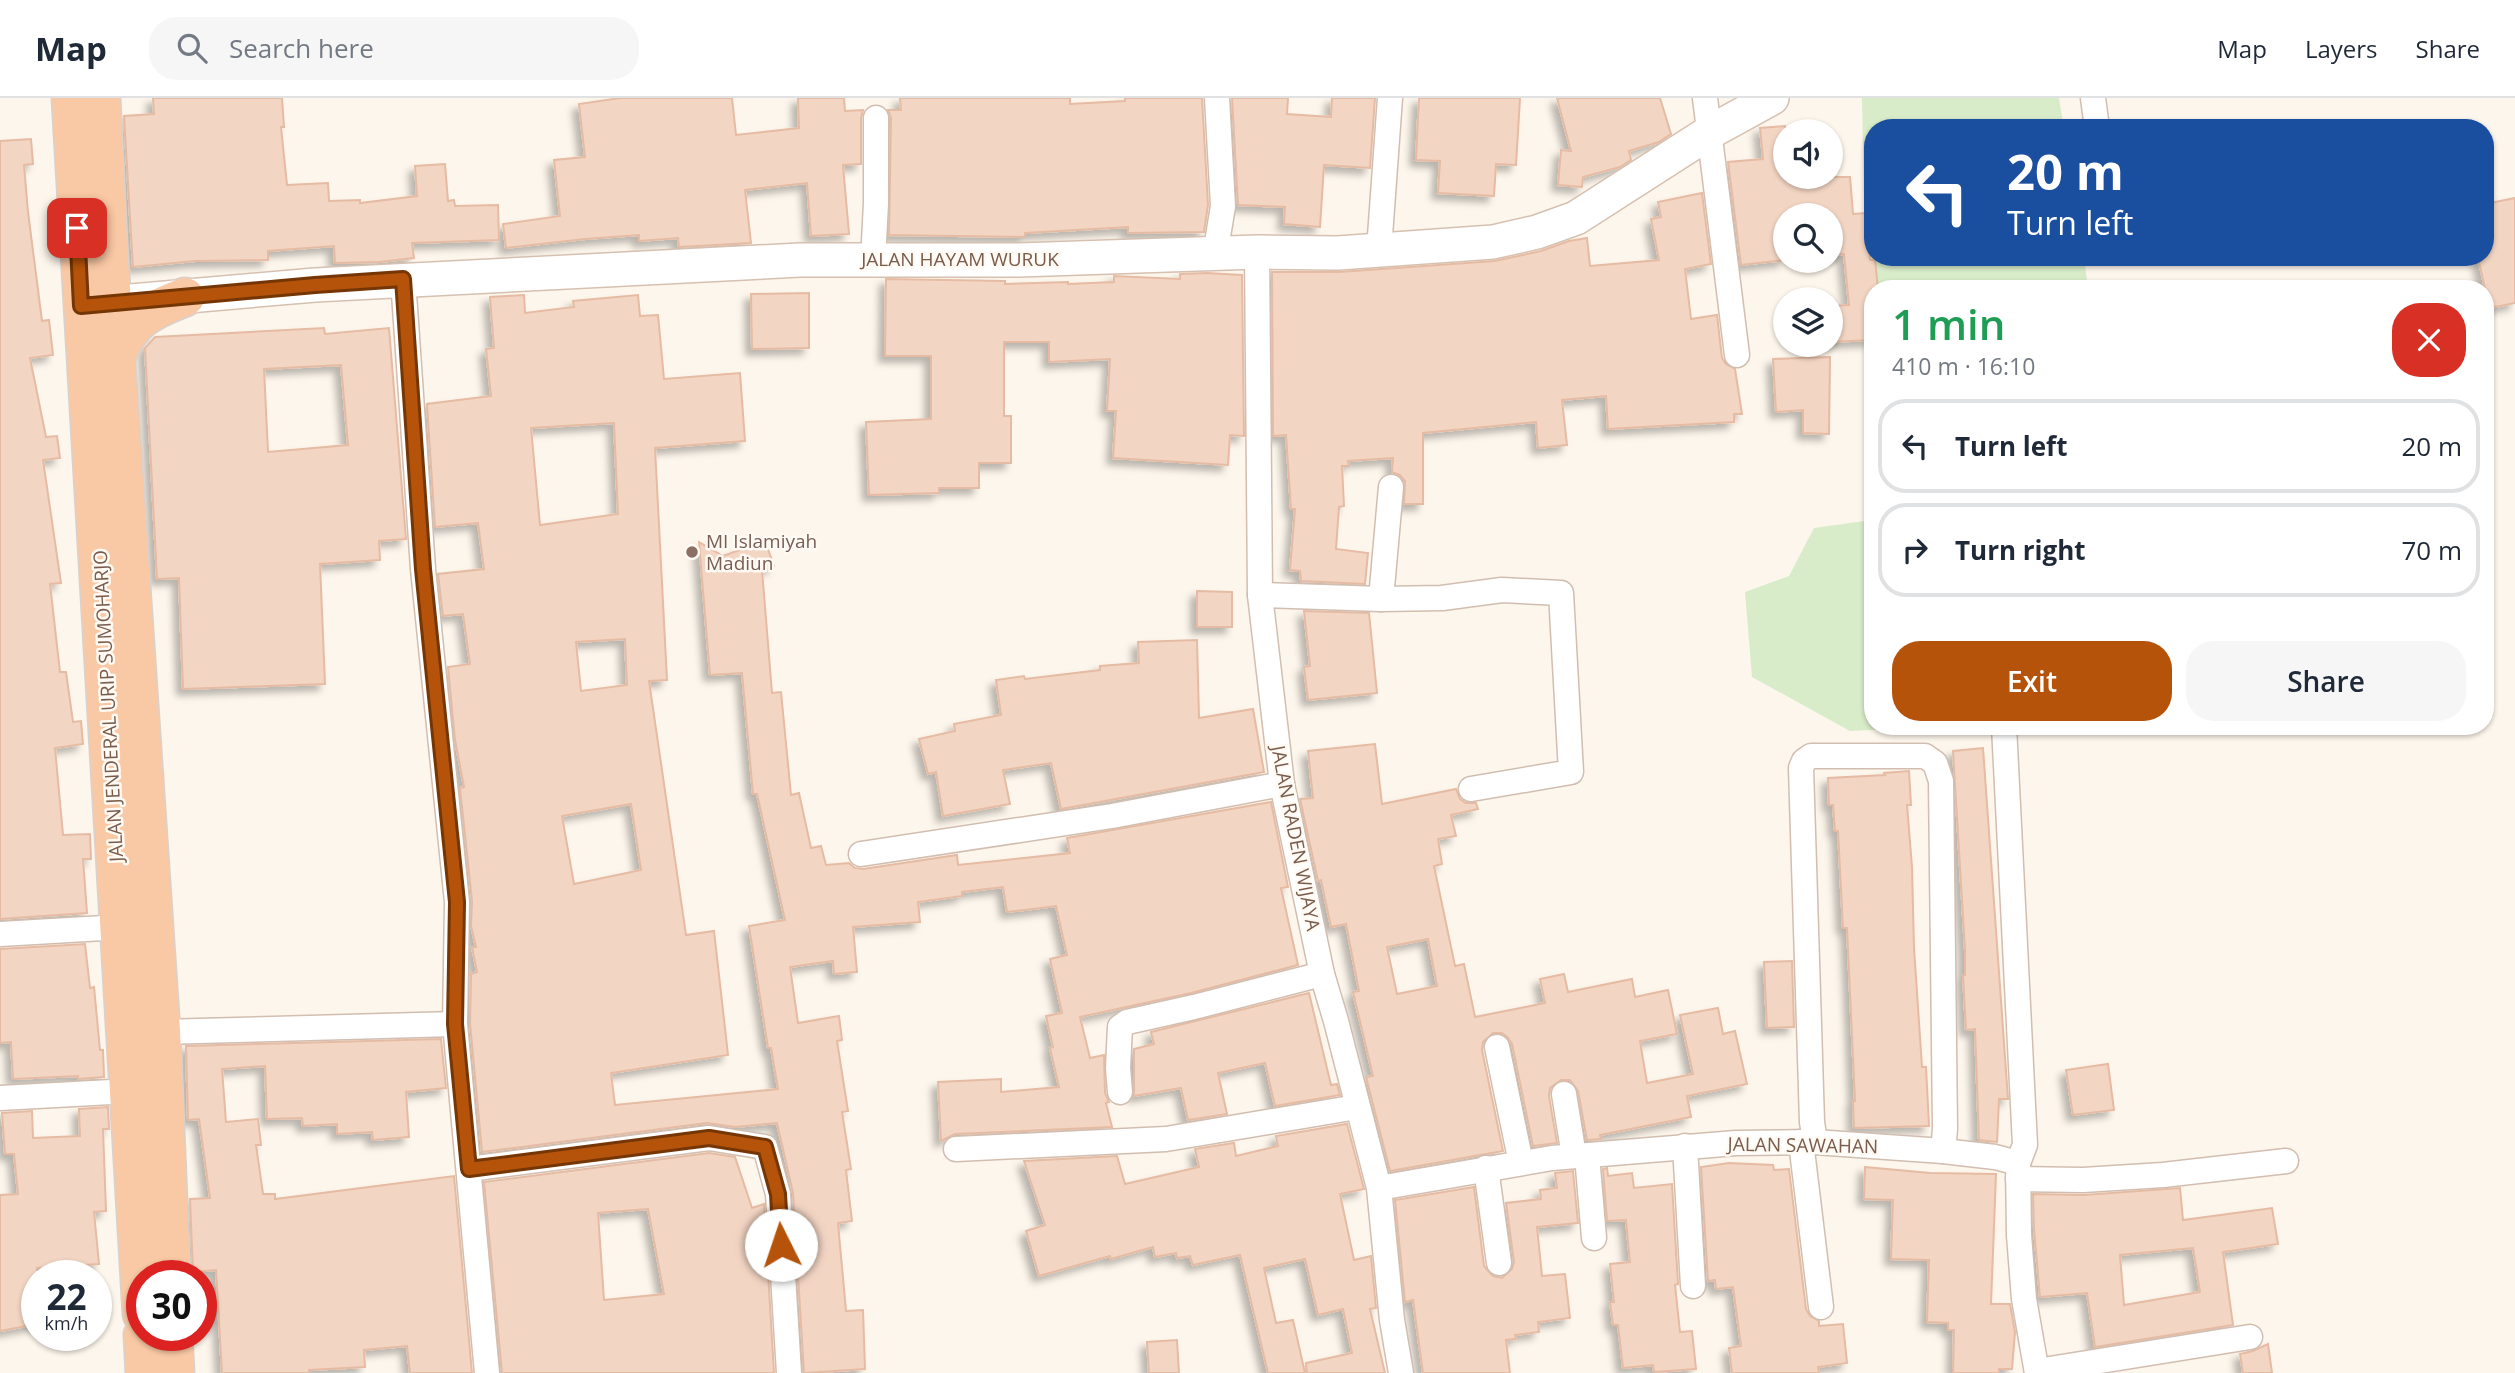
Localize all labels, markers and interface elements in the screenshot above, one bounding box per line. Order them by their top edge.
search box [149,17,639,80]
text: Map [35,26,107,71]
icon: search [173,29,211,67]
text: Search here [229,30,374,66]
text: Map [2217,32,2267,65]
text: Layers [2305,32,2378,65]
text: Share [2416,32,2480,65]
map controls [1773,119,1843,357]
button: sound [1773,119,1843,189]
text: 20 m [2007,138,2124,204]
icon: left [1892,147,1983,238]
pin [47,198,107,258]
text: Turn left [2007,201,2133,244]
button: search [1773,203,1843,273]
icon: arrive [58,209,96,247]
street label: JALAN HAYAM WURUK [859,246,1059,272]
button: layers [1773,287,1843,357]
text: 1 min [1892,295,2005,352]
button: close [2392,303,2466,377]
text: 410 m · 16:10 [1892,350,2035,382]
icon: left [1896,427,1934,465]
text: Turn left [1955,428,2067,464]
text: 20 m [2401,428,2462,464]
place label: MI Islamiyah Madiun [706,528,817,576]
icon: right [1896,531,1934,569]
text: Turn right [1955,532,2086,568]
text: 70 m [2401,532,2462,568]
marker: MI Islamiyah Madiun [684,544,700,560]
street label: JALAN JENDERAL URIP SUMOHARJO [87,549,129,865]
button: Exit [1892,641,2172,721]
button: Share [2186,641,2466,721]
street label: JALAN RADEN WIJAYA [1265,741,1327,933]
street label: JALAN SAWAHAN [1725,1131,1879,1159]
position arrow [744,1208,818,1282]
speed limit sign: 30 [126,1260,217,1351]
text: 22 [46,1273,87,1320]
text: km/h [45,1311,88,1335]

